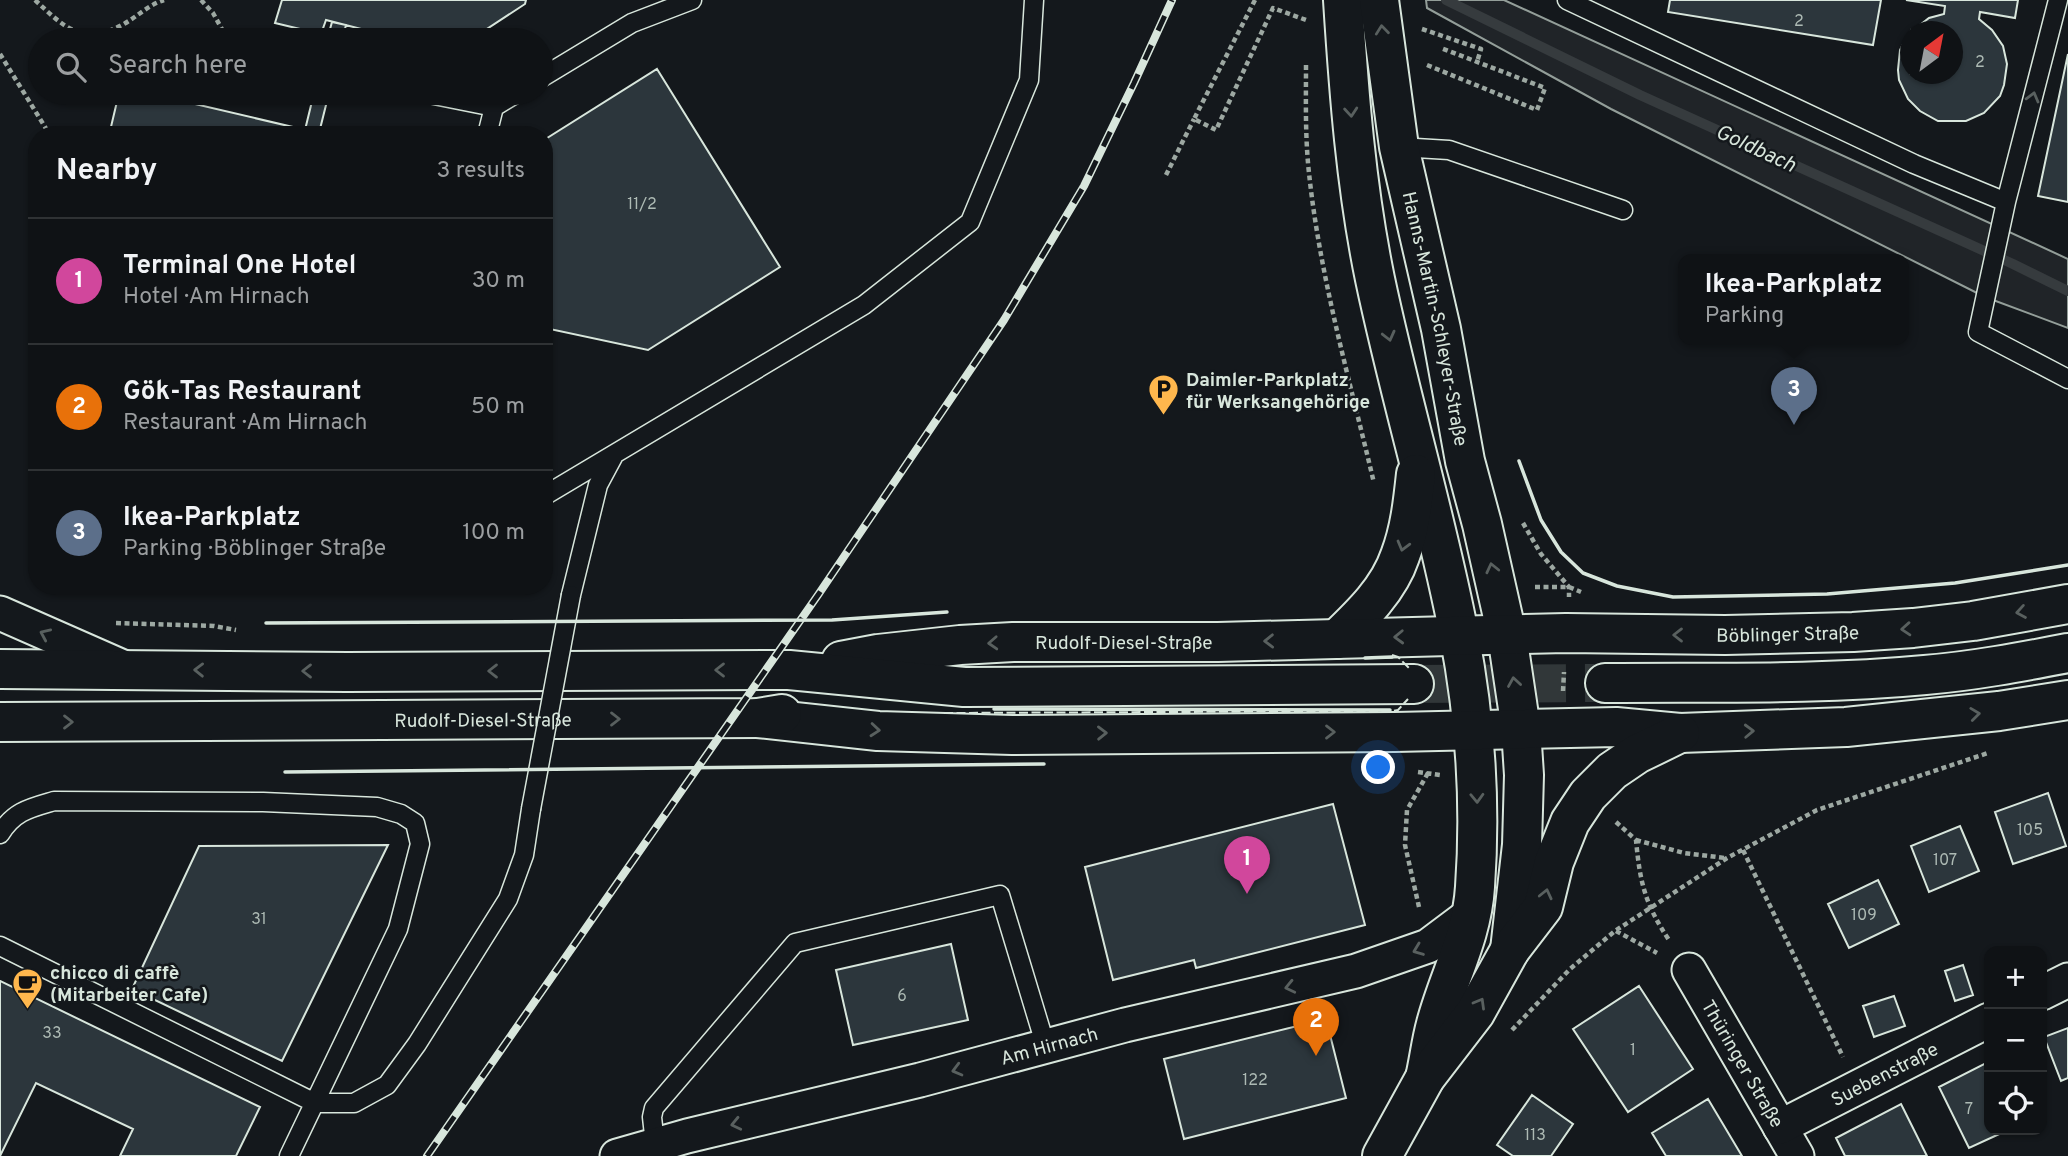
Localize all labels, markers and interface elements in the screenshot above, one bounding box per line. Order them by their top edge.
house number: 2 [1794,12,1804,32]
north arrow [1900,21,1963,84]
one-way arrow [1375,25,1390,36]
search box [28,28,553,105]
icon: search [52,48,90,86]
text: Search here [108,50,247,83]
house number: 2 [1975,53,1985,73]
one-way arrow [2025,91,2039,103]
one-way arrow [1343,107,1358,118]
water label: Goldbach [1711,119,1800,180]
text: Nearby [56,153,157,190]
text: 3 results [436,157,525,186]
street label: Hanns-Martin-Schleyer-Straße [1396,189,1472,448]
house number: 11/2 [627,195,657,215]
text: Terminal One Hotel [123,250,356,283]
popup [1678,254,1909,345]
text: 1 [74,267,84,296]
text: 30 m [472,267,525,296]
text: Ikea-Parkplatz [1705,269,1882,302]
text: Hotel · Am Hirnach [123,283,310,312]
text: Parking [1705,302,1784,331]
one-way arrow [1381,330,1396,342]
pin: 3 [1771,367,1817,425]
place label: Daimler-Parkplatz für Werksangehörige [1186,369,1370,415]
parking icon: Daimler-Parkplatz für Werksangehörige [1146,373,1180,417]
text: Gök-Tas Restaurant [123,376,361,409]
text: 2 [72,393,86,422]
text: 50 m [471,393,525,422]
text: Restaurant · Am Hirnach [123,409,367,438]
text: Ikea-Parkplatz [123,502,301,535]
text: 3 [72,519,86,548]
text: 100 m [462,519,525,548]
text: Parking · Böblinger Straße [123,535,386,564]
one-way arrow [1397,540,1411,552]
one-way arrow [1486,562,1501,574]
one-way arrow [2015,604,2027,619]
one-way arrow [1900,621,1911,636]
street label: Böblinger Straße [1716,622,1860,649]
one-way arrow [1672,627,1683,643]
one-way arrow [40,628,52,642]
one-way arrow [1393,630,1404,645]
street label: Rudolf-Diesel-Straße [1035,632,1213,656]
one-way arrow [1263,633,1274,649]
one-way arrow [987,636,998,651]
one-way arrow [193,662,203,678]
one-way arrow [715,662,725,678]
one-way arrow [301,663,312,679]
one-way arrow [487,663,498,679]
one-way arrow [1507,676,1522,688]
one-way arrow [1969,707,1981,722]
street label: Rudolf-Diesel-Straße [394,709,572,734]
one-way arrow [610,711,621,727]
one-way arrow [63,714,74,730]
one-way arrow [870,722,881,737]
one-way arrow [1743,723,1754,738]
one-way arrow [1325,724,1336,740]
one-way arrow [1097,726,1108,741]
your location [1361,750,1395,784]
one-way arrow [1469,793,1485,804]
house number: 105 [2017,821,2043,841]
pin: 1 [1224,836,1270,894]
house number: 107 [1933,851,1957,871]
one-way arrow [1538,888,1553,900]
house number: 109 [1851,906,1877,926]
house number: 31 [251,910,267,930]
one-way arrow [1412,941,1424,955]
map controls [1984,946,2047,1135]
button: + [1984,946,2047,1009]
place label: chicco di caffè (Mitarbeiter Cafe) [50,962,208,1008]
cafe icon: chicco di caffè (Mitarbeiter Cafe) [10,966,44,1010]
one-way arrow [1284,978,1296,993]
house number: 6 [897,987,907,1007]
street label: Thüringer Straße [1695,996,1788,1133]
pin: 2 [1293,998,1339,1056]
one-way arrow [1471,998,1484,1011]
button: − [1984,1009,2047,1072]
street label: Am Hirnach [998,1023,1101,1072]
house number: 33 [42,1024,62,1044]
street label: Suebenstraße [1827,1038,1943,1113]
house number: 1 [1630,1041,1636,1061]
one-way arrow [951,1062,963,1077]
house number: 122 [1242,1071,1268,1091]
button: locate [1984,1072,2047,1135]
house number: 7 [1965,1100,1973,1120]
one-way arrow [730,1116,742,1130]
house number: 113 [1524,1126,1546,1146]

